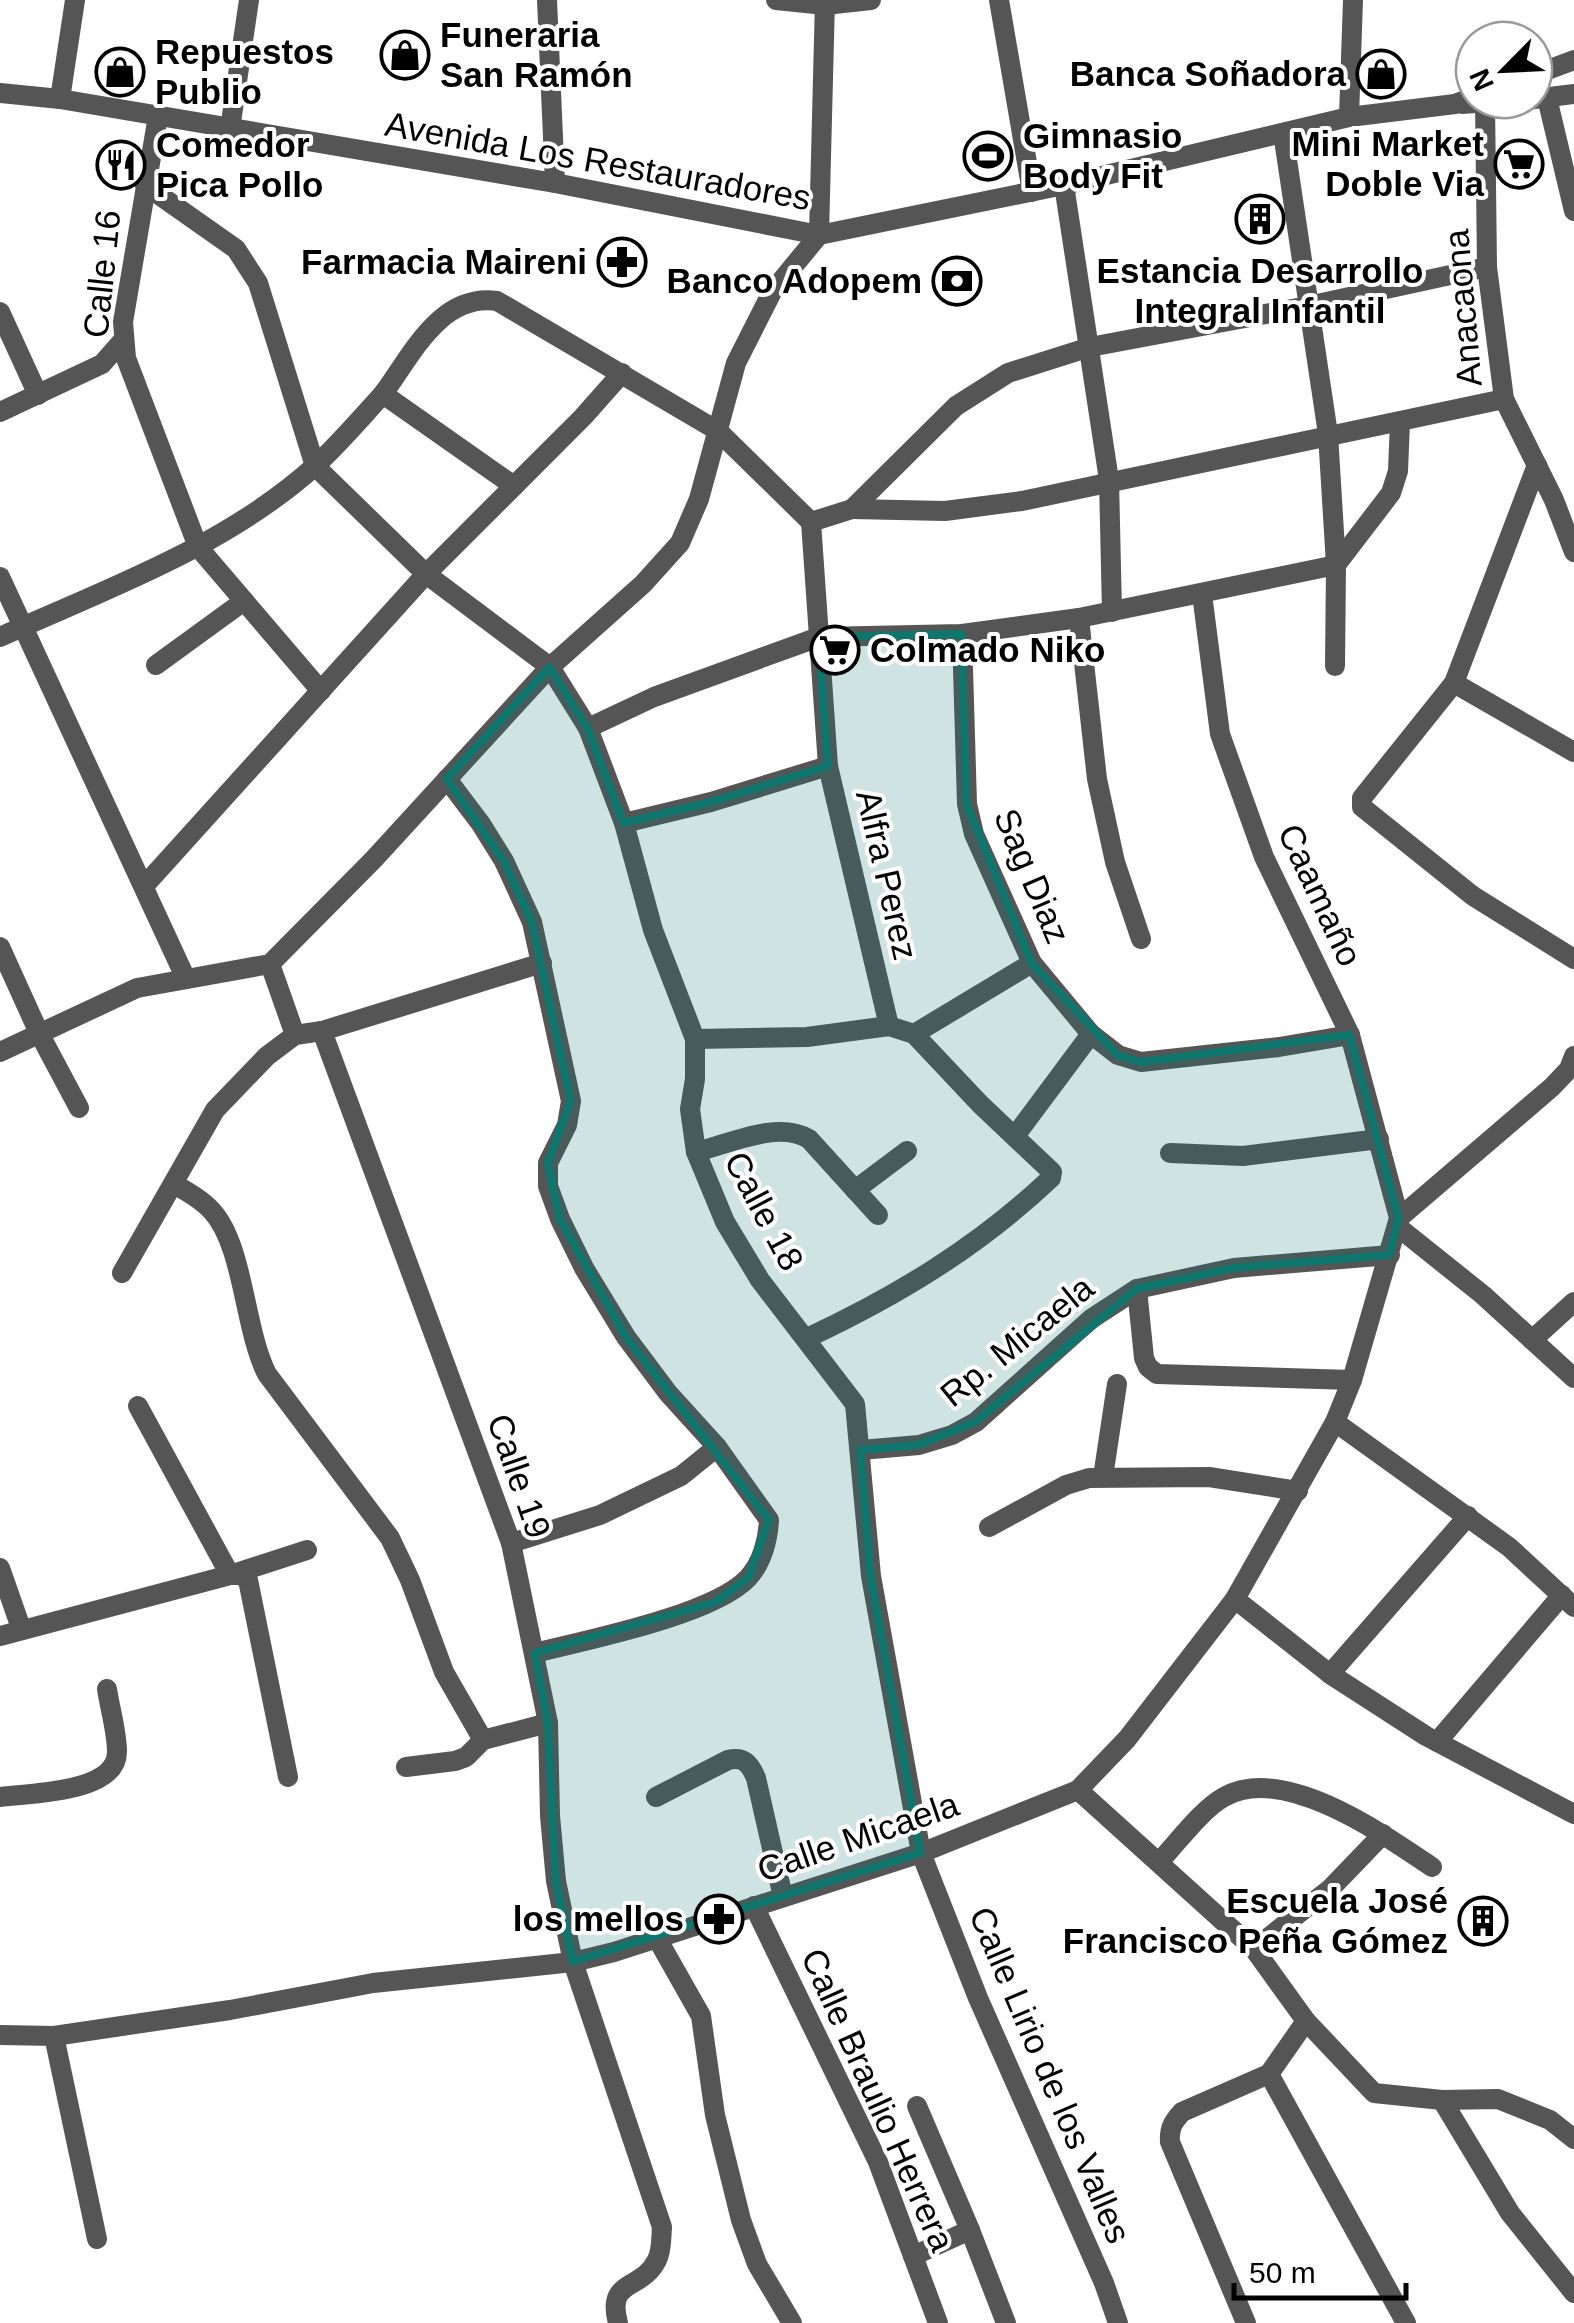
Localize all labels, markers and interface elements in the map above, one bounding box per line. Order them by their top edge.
place label: Funeraria San Ramón [440,15,633,94]
north arrow [1454,20,1554,120]
shop icon: Funeraria San Ramón [379,29,431,81]
place label: Repuestos Publio [155,32,334,111]
shop icon: Repuestos Publio [94,46,146,98]
shop icon: Banca Soñadora [1355,48,1407,100]
place label: Banca Soñadora [1070,54,1347,93]
text: N [1463,64,1500,96]
street label: Avenida Los Restauradores [382,104,814,217]
place label: Gimnasio Body Fit [1023,116,1182,195]
place label: Mini Market Doble Via [1291,124,1485,203]
place label: Comedor Pica Pollo [156,125,323,204]
sports icon: Gimnasio Body Fit [962,130,1014,182]
supermarket icon: Mini Market Doble Via [1493,138,1545,190]
restaurant icon: Comedor Pica Pollo [95,139,147,191]
building icon: Estancia Desarrollo Integral Infantil [1234,193,1286,245]
street label: Calle 16 [75,208,128,340]
street label: Anacaona [1436,227,1489,388]
pharmacy icon: Farmacia Maireni [596,236,648,288]
place label: Farmacia Maireni [301,242,587,281]
place label: Estancia Desarrollo Integral Infantil [1097,251,1423,330]
bank icon: Banco Adopem [931,255,983,307]
place label: Banco Adopem [667,261,922,300]
supermarket icon: Colmado Niko [809,624,861,676]
place label: Colmado Niko [870,630,1105,669]
street label: Alfra Perez [849,786,926,964]
street label: Sag Diaz [987,803,1078,949]
street label: Caamaño [1271,818,1370,972]
street label: Calle 18 [717,1145,812,1277]
street label: Rp. Micaela [933,1267,1101,1414]
street label: Calle 19 [480,1409,559,1543]
street label: Calle Micaela [752,1784,964,1889]
place label: Escuela José Francisco Peña Gómez [1063,1881,1448,1960]
pharmacy icon: los mellos [693,1893,745,1945]
building icon: Escuela José Francisco Peña Gómez [1457,1895,1509,1947]
place label: los mellos [513,1899,684,1938]
street label: Calle Lirio de los Valles [962,1901,1139,2249]
street label: Calle Braulio Herrera [794,1943,963,2257]
scale bar [1234,2238,1406,2300]
text: 50 m [1249,2256,1316,2289]

